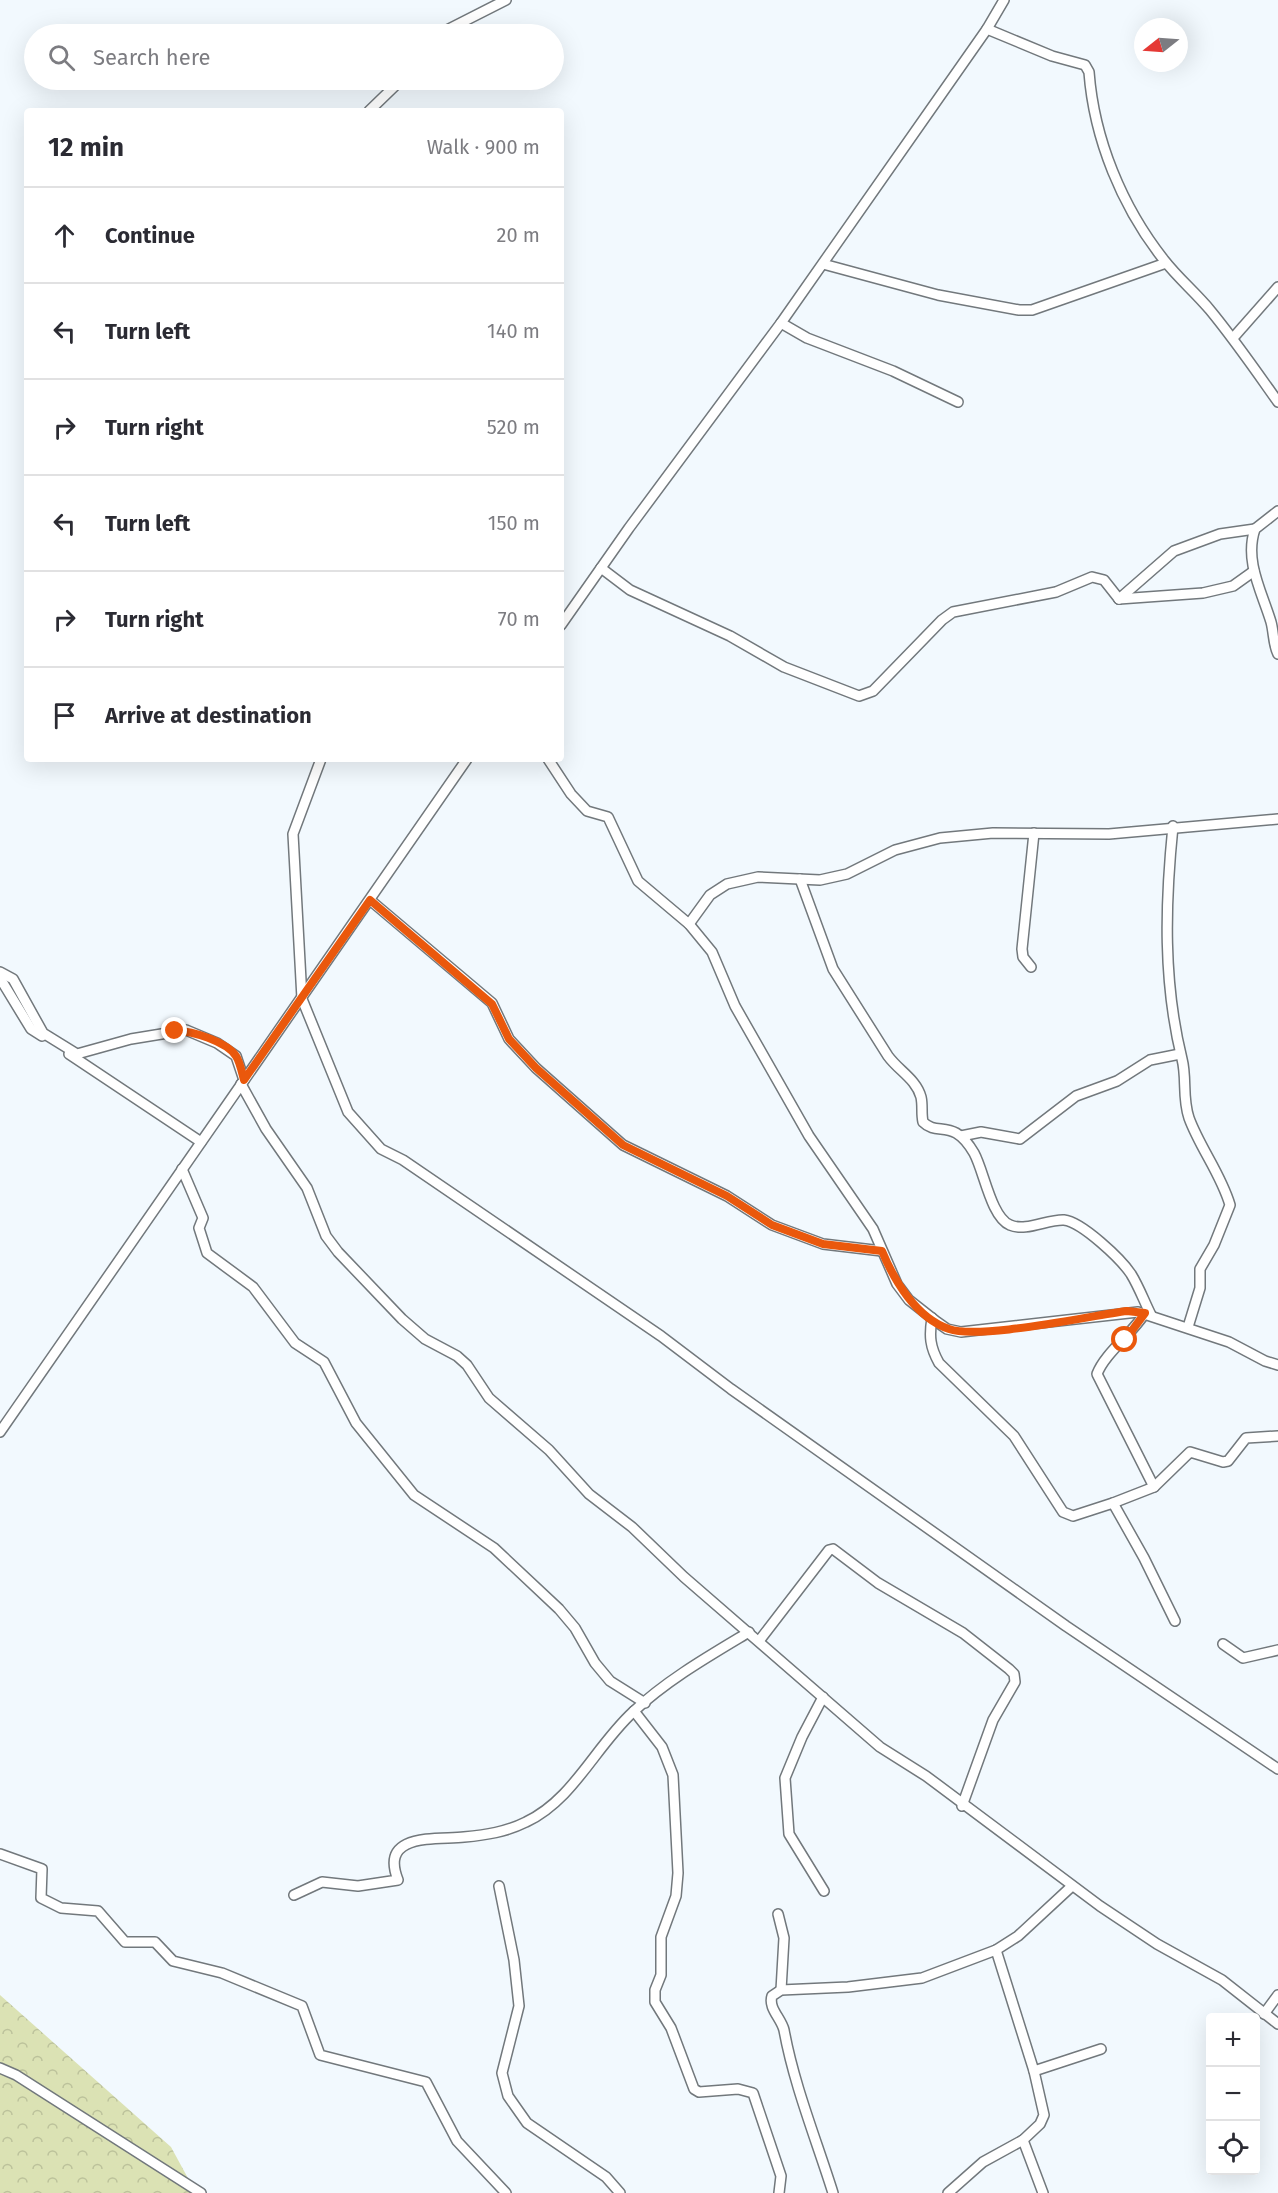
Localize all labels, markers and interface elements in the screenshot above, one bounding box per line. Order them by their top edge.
north arrow [1134,18,1188,72]
search box [24,24,564,90]
icon: search [45,41,78,74]
text: Search here [93,44,211,71]
text: 12 min [48,132,124,163]
text: Walk · 900 m [427,135,540,159]
icon: ahead [48,219,81,252]
text: Continue [105,222,195,249]
text: 20 m [497,223,540,247]
icon: left [48,315,81,348]
text: Turn left [105,318,190,345]
text: 140 m [487,319,540,343]
icon: right [48,411,81,444]
text: Turn right [105,414,204,441]
text: 520 m [487,415,540,439]
icon: left [48,507,81,540]
text: Turn left [105,510,190,537]
text: 150 m [488,511,540,535]
icon: right [48,603,81,636]
text: Turn right [105,606,204,633]
text: 70 m [498,607,540,631]
icon: arrive [48,699,81,732]
text: Arrive at destination [105,702,312,729]
route end [161,1017,187,1043]
route start [1111,1326,1137,1352]
map controls [1206,2013,1260,2175]
button: + [1206,2013,1260,2067]
button: − [1206,2067,1260,2121]
button: locate [1206,2121,1260,2175]

